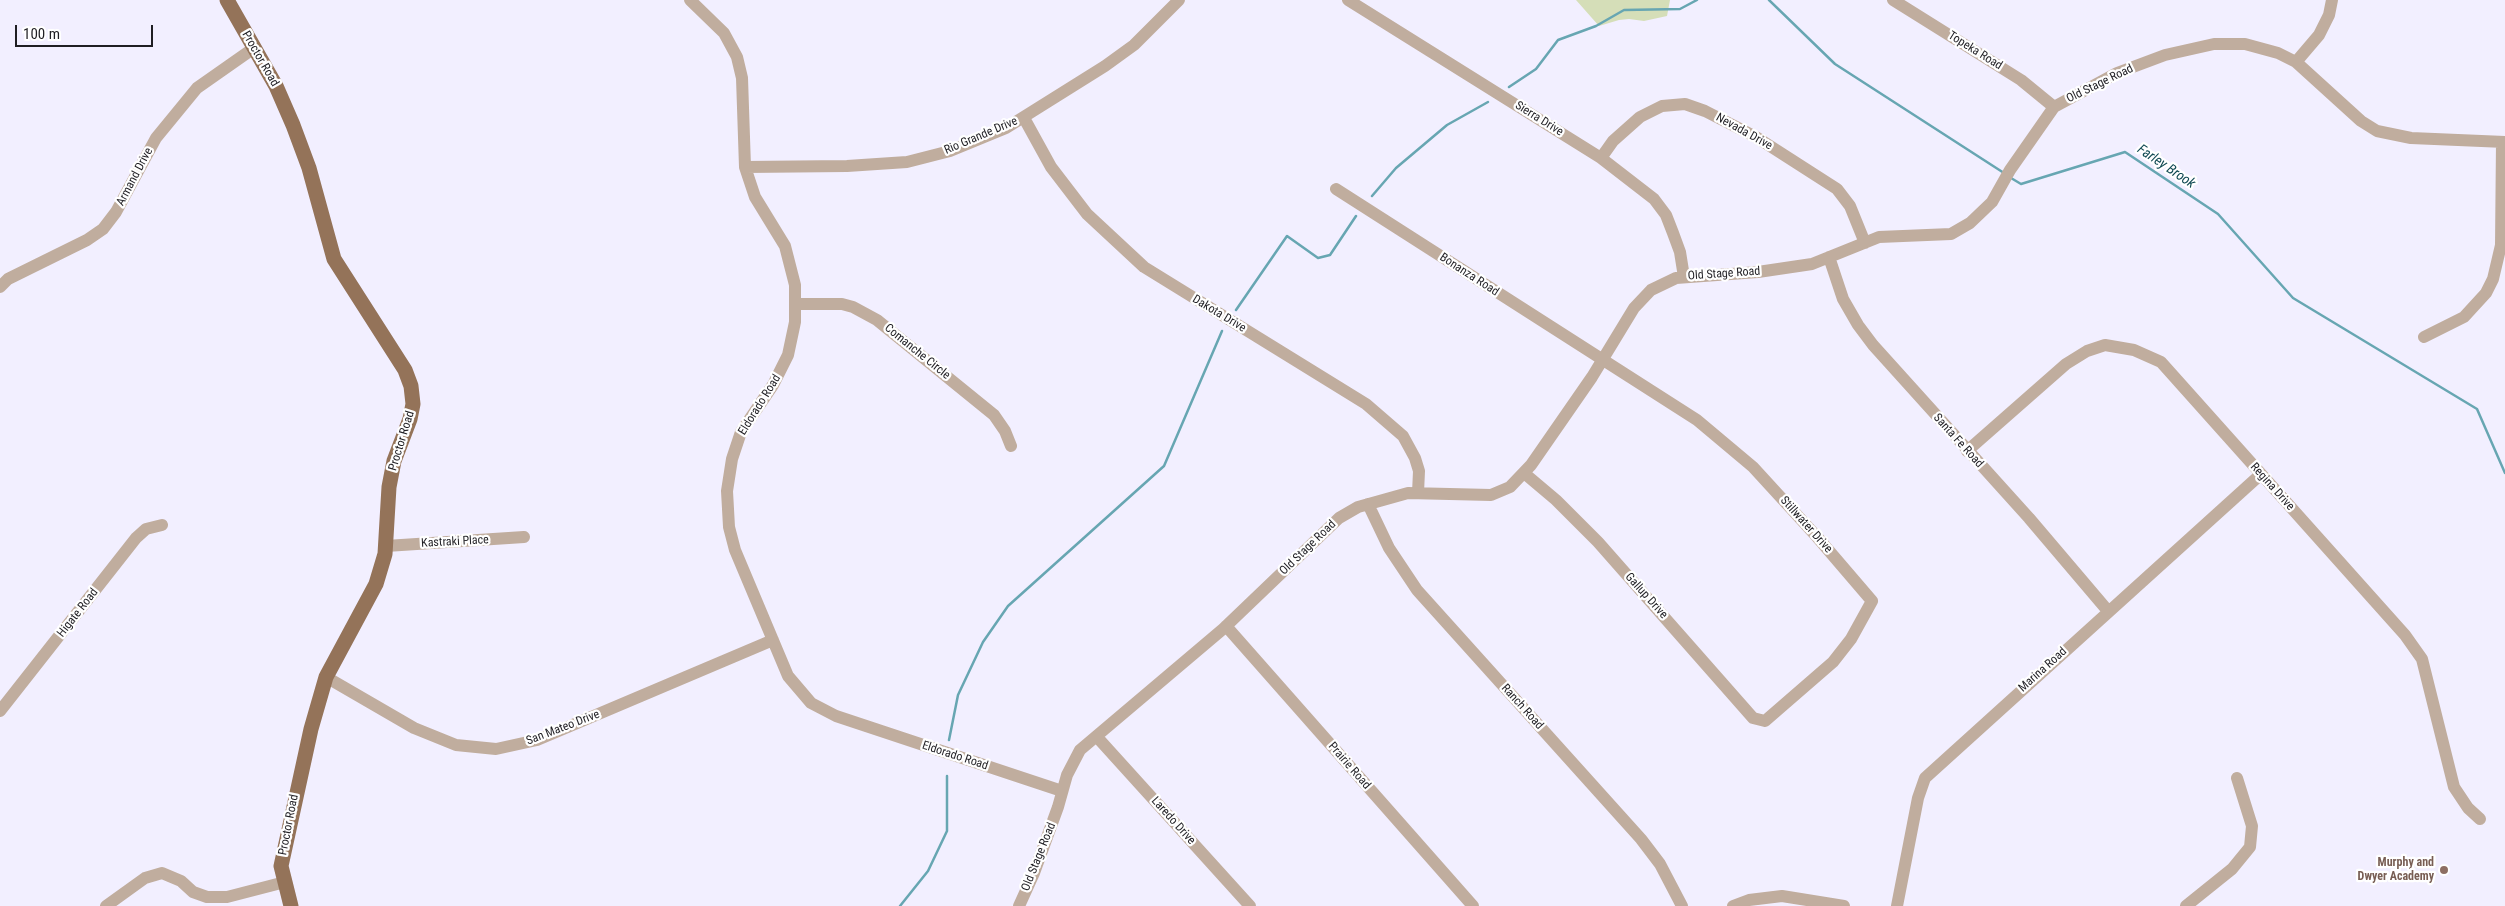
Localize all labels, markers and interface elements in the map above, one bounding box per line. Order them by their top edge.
scale bar [18,15,155,47]
text: 100 m [23,25,60,43]
street label: Proctor Road [238,29,282,89]
street label: Topeka Road [1945,29,2005,73]
street label: Old Stage Road [2064,62,2136,106]
street label: Sierra Drive [1512,99,1566,139]
street label: Nevada Drive [1713,111,1775,153]
street label: Rio Grande Drive [942,114,1020,158]
water label: Farley Brook [2134,141,2198,193]
street label: Armand Drive [114,145,156,209]
street label: Bonanza Road [1437,250,1501,300]
street label: Old Stage Road [1687,264,1761,284]
street label: Dakota Drive [1190,292,1248,336]
street label: Comanche Circle [881,321,953,383]
street label: Eldorado Road [736,372,784,438]
street label: Proctor Road [386,409,418,473]
street label: Santa Fe Road [1930,411,1986,471]
street label: Regina Drive [2247,460,2297,514]
street label: Stillwater Drive [1777,494,1835,556]
street label: Old Stage Road [1277,518,1339,578]
street label: Kastraki Place [421,533,489,551]
street label: Gallup Drive [1622,570,1670,622]
street label: Higate Road [55,586,101,640]
street label: Marina Road [2016,645,2070,695]
street label: Ranch Road [1498,681,1546,733]
street label: San Mateo Drive [524,707,602,749]
street label: Eldorado Road [920,739,990,773]
street label: Prairie Road [1325,740,1373,792]
street label: Proctor Road [276,793,302,857]
street label: Laredo Drive [1148,794,1198,848]
street label: Old Stage Road [1019,821,1059,893]
place label: Murphy and Dwyer Academy [2358,856,2434,884]
marker: Murphy and Dwyer Academy [2438,864,2450,876]

